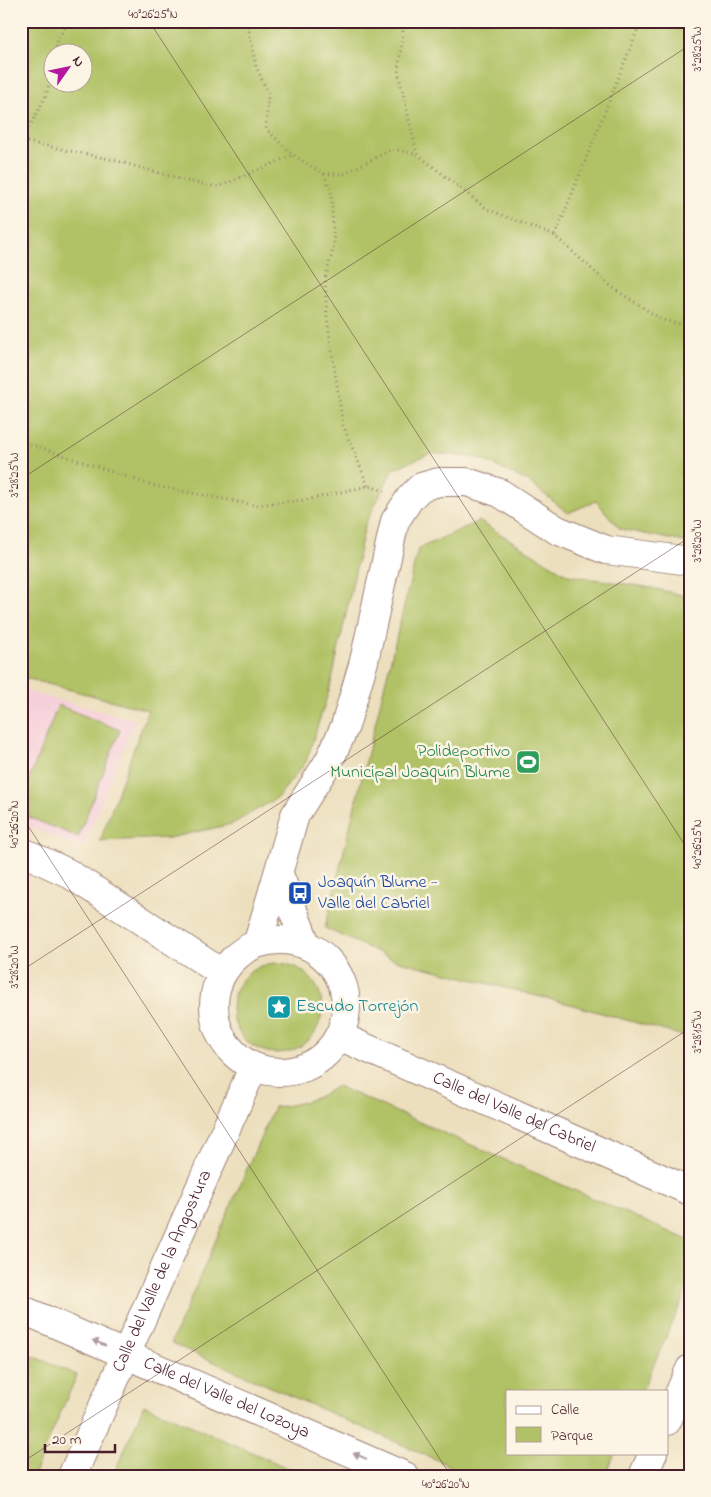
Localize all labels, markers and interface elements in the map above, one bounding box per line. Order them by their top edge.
text: 40°26'25"N [128,6,178,24]
text: 3°28'25"W [689,27,707,71]
north arrow [42,42,92,92]
text: N [66,52,89,71]
text: 3°28'25"W [6,453,24,497]
text: 3°28'20"W [689,519,707,563]
place label: Polideportivo Municipal Joaquín Blume [330,739,511,786]
sports icon: Polideportivo Municipal Joaquín Blume [515,749,541,775]
text: 40°26'20"N [6,800,24,848]
text: 40°26'25"N [689,819,707,869]
place label: Joaquín Blume - Valle del Cabriel [317,870,438,917]
bus stop icon: Joaquín Blume - Valle del Cabriel [287,880,313,906]
text: 3°28'20"W [6,945,24,989]
place icon: Escudo Torrejón [266,994,292,1020]
place label: Escudo Torrejón [296,994,418,1020]
text: 3°28'15"W [689,1011,707,1053]
street label: Calle del Valle del Cabriel [428,1066,599,1161]
street label: Calle del Valle de la Angostura [107,1166,219,1377]
one-way arrow [91,1339,106,1347]
street label: Calle del Valle del Lozoya [139,1351,314,1446]
legend [506,1390,668,1454]
text: Calle [551,1399,579,1421]
scale bar [45,1422,115,1454]
text: Parque [551,1425,593,1447]
text: 20 m [52,1429,82,1451]
one-way arrow [353,1452,367,1460]
text: 40°26'20"N [422,1476,470,1494]

